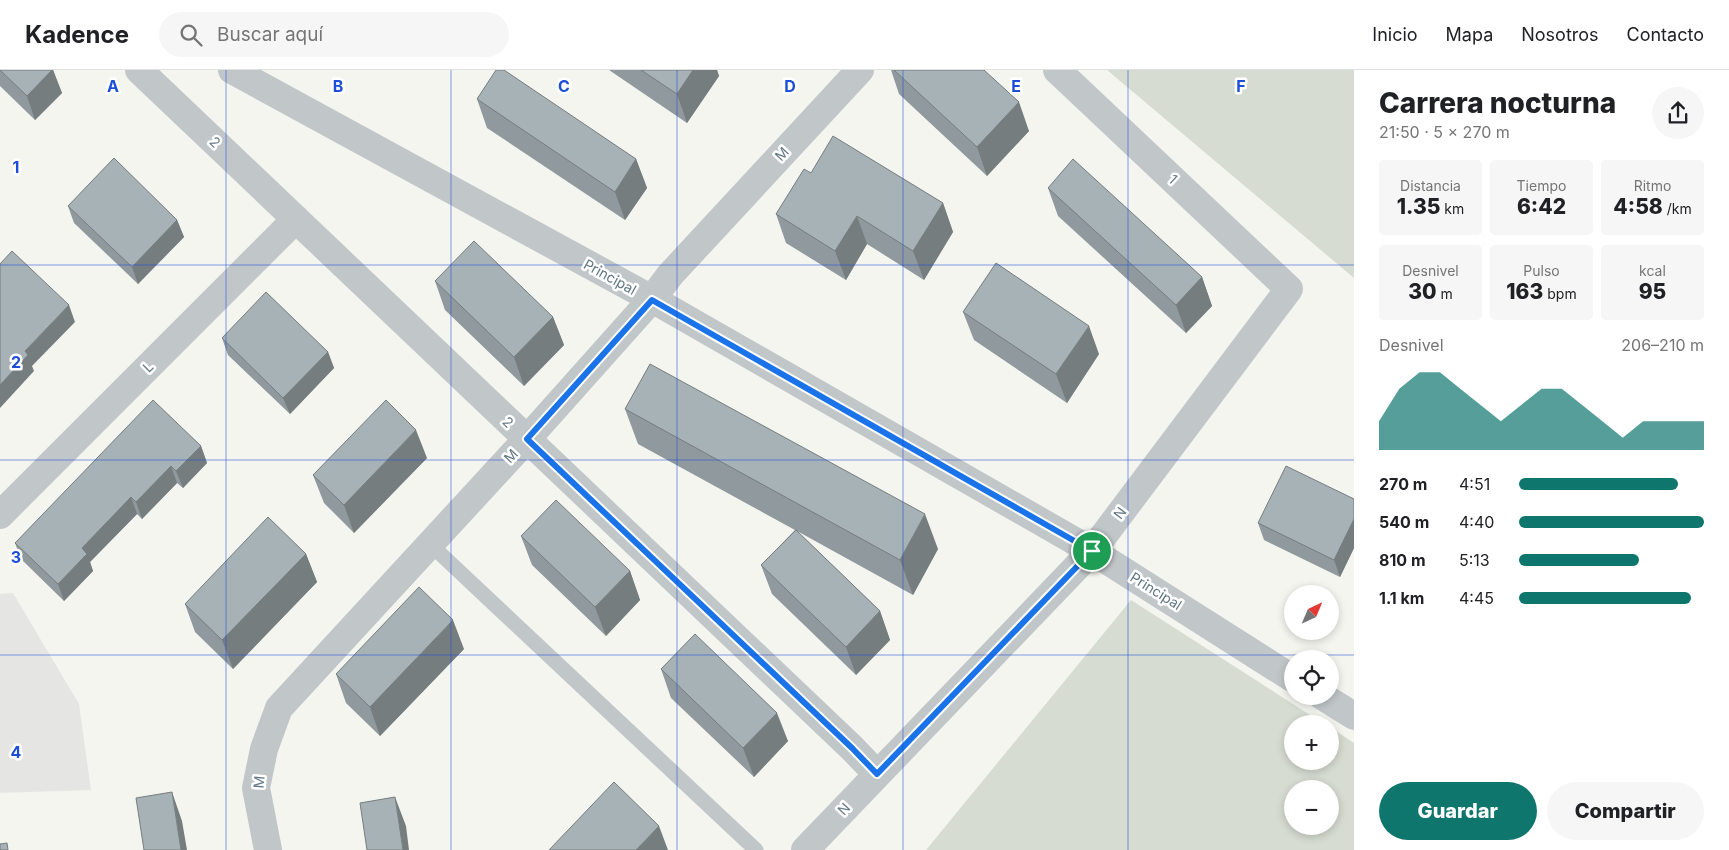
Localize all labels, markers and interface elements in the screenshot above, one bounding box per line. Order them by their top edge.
search box [159,12,509,57]
text: Kadence [25,20,129,49]
icon: search [177,21,205,49]
text: Buscar aquí [217,23,323,46]
text: Inicio [1372,24,1418,45]
text: Mapa [1446,24,1493,45]
text: Nosotros [1521,24,1599,45]
text: Contacto [1627,24,1704,45]
text: A [107,76,119,96]
text: B [333,76,343,96]
text: C [558,76,570,96]
text: D [784,76,796,96]
text: E [1011,76,1021,96]
text: F [1236,76,1246,96]
text: Carrera nocturna [1379,86,1616,120]
button: share [1652,87,1704,139]
text: 21:50 · 5 × 270 m [1379,122,1510,142]
street label: 2 [206,133,224,151]
street label: M [771,143,792,164]
text: 1 [13,157,19,177]
street label: 1 [1165,170,1181,187]
text: Distancia [1400,177,1461,194]
text: Tiempo [1517,177,1566,194]
text: Ritmo [1634,177,1671,194]
text: 1.35 [1397,194,1440,219]
text: 6:42 [1517,194,1566,219]
text: 4:58 [1613,194,1663,219]
text: km [1440,200,1464,217]
text: /km [1663,200,1692,217]
street label: Principal [581,255,639,298]
text: Desnivel [1402,262,1459,279]
text: Pulso [1523,262,1560,279]
text: kcal [1639,262,1666,279]
text: 30 [1408,279,1437,304]
text: 163 [1506,279,1543,304]
text: 95 [1639,279,1666,304]
text: m [1437,285,1453,302]
text: bpm [1543,285,1577,302]
text: Desnivel [1379,335,1444,355]
text: 206–210 m [1621,335,1704,355]
text: 2 [11,352,21,372]
street label: L [139,358,157,375]
street label: 2 [499,413,517,431]
street label: M [500,445,521,466]
text: 270 m [1379,474,1427,494]
text: 4:51 [1459,474,1490,494]
street label: N [1110,503,1130,522]
text: 540 m [1379,512,1429,532]
text: 4:40 [1459,512,1494,532]
pin [1071,530,1113,572]
icon: arrive [1078,537,1106,565]
text: 3 [11,547,21,567]
text: 810 m [1379,550,1426,570]
text: 5:13 [1459,550,1490,570]
street label: Principal [1127,568,1185,613]
north arrow [1284,585,1339,640]
map controls [1284,585,1339,835]
text: 1.1 km [1379,588,1424,608]
text: 4:45 [1459,588,1494,608]
button: locate [1284,650,1339,705]
button: + [1284,715,1339,770]
text: 4 [11,742,22,762]
street label: M [249,775,268,789]
button: − [1284,780,1339,835]
button: Guardar [1379,782,1537,840]
button: Compartir [1547,782,1704,840]
street label: N [834,799,853,818]

